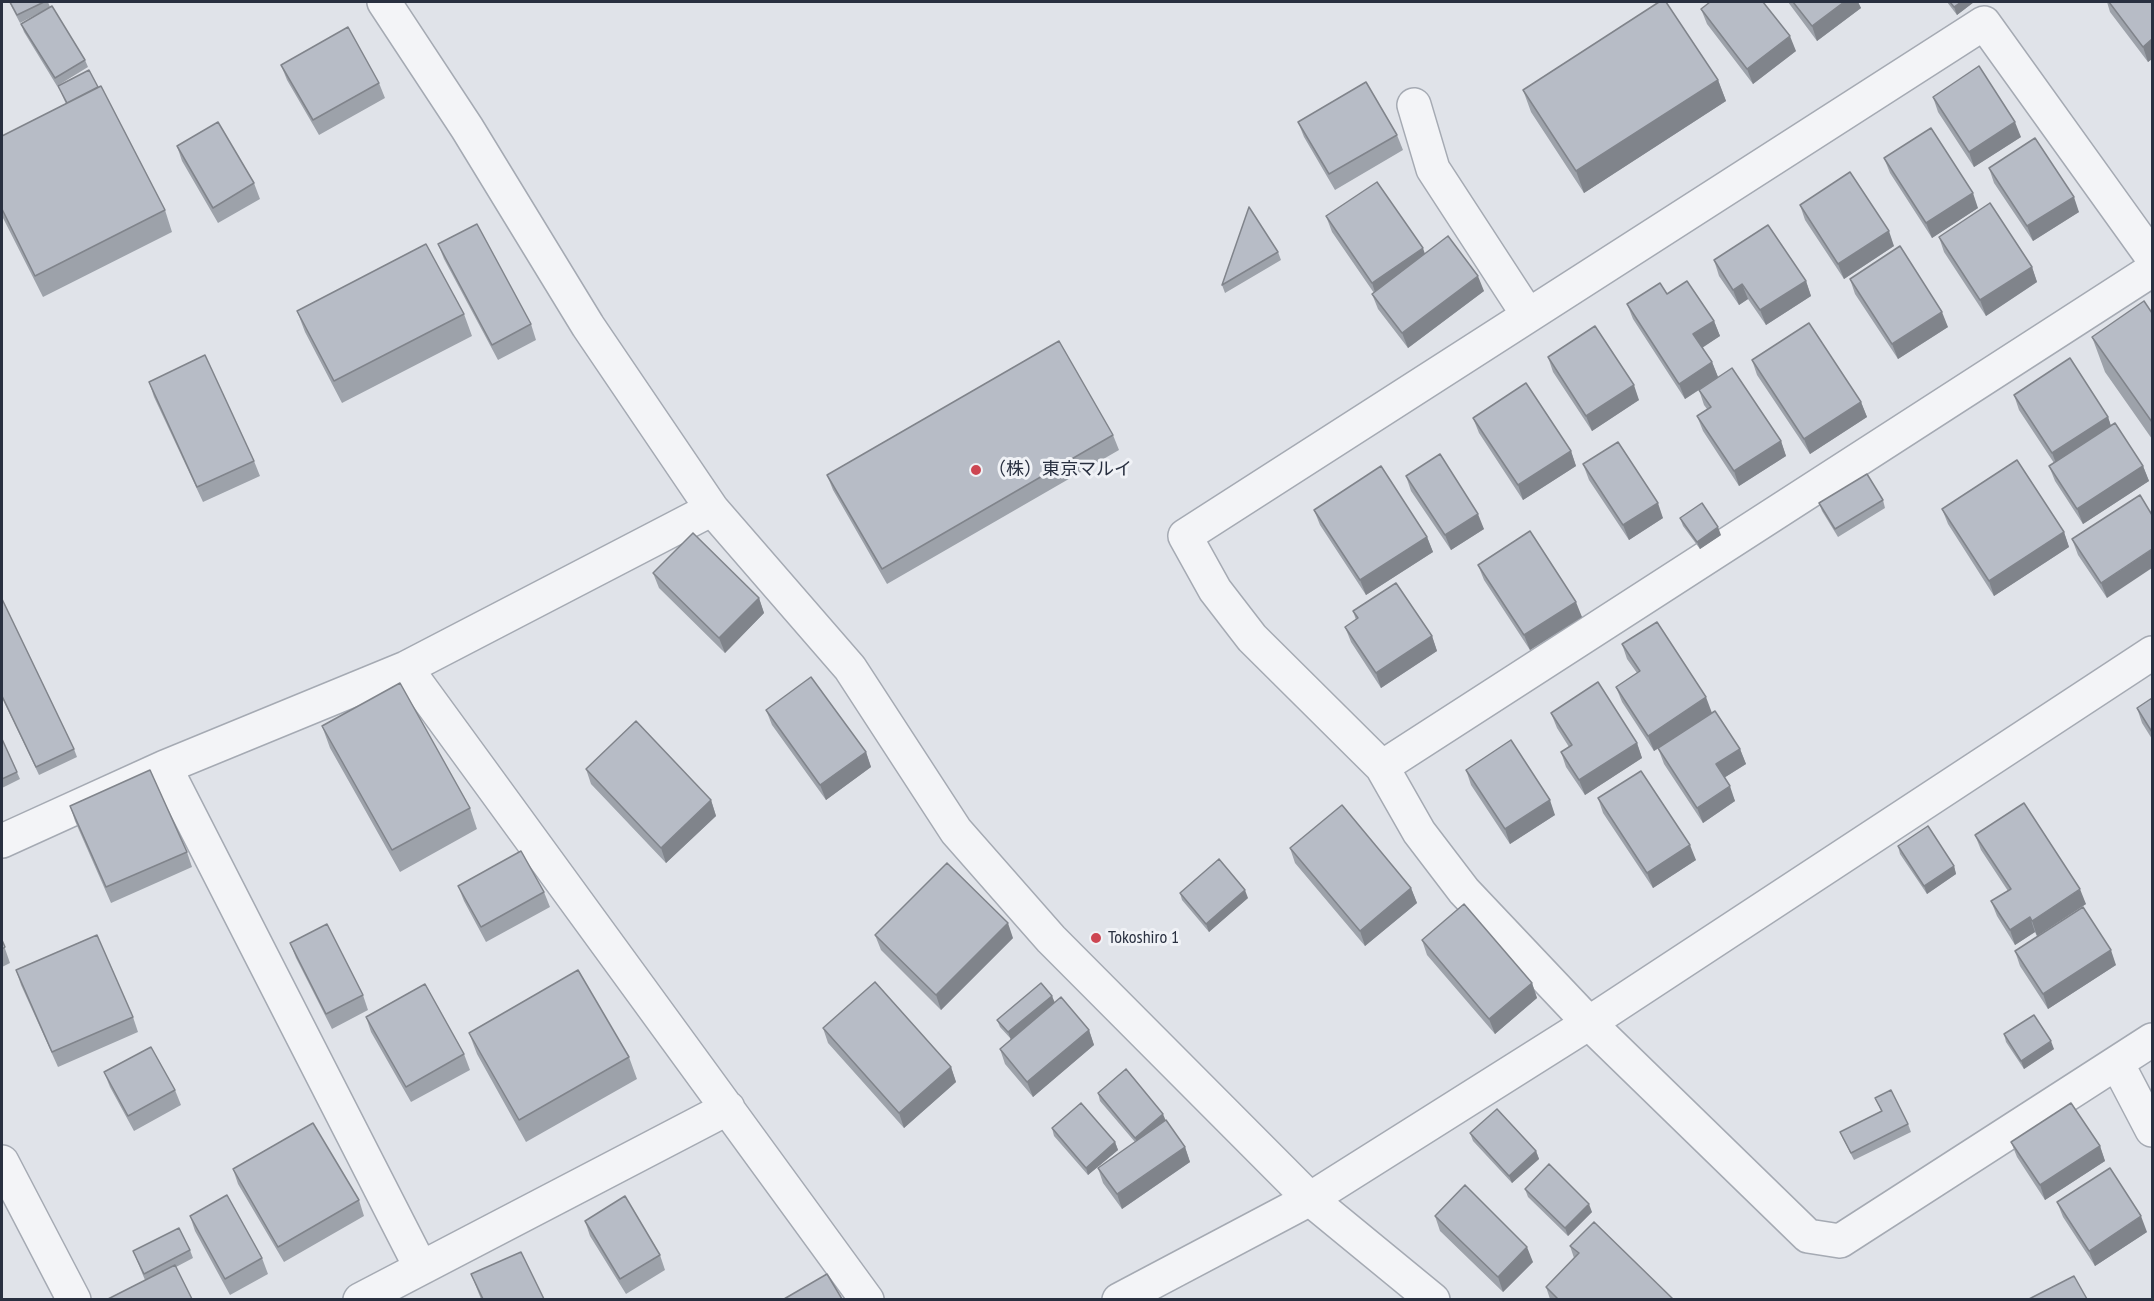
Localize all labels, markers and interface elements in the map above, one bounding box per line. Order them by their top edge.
place label: （株）東京マルイ [988,459,1132,481]
marker: （株）東京マルイ [969,463,983,477]
place label: Tokoshiro 1 [1108,927,1179,949]
marker: Tokoshiro 1 [1089,931,1103,945]

